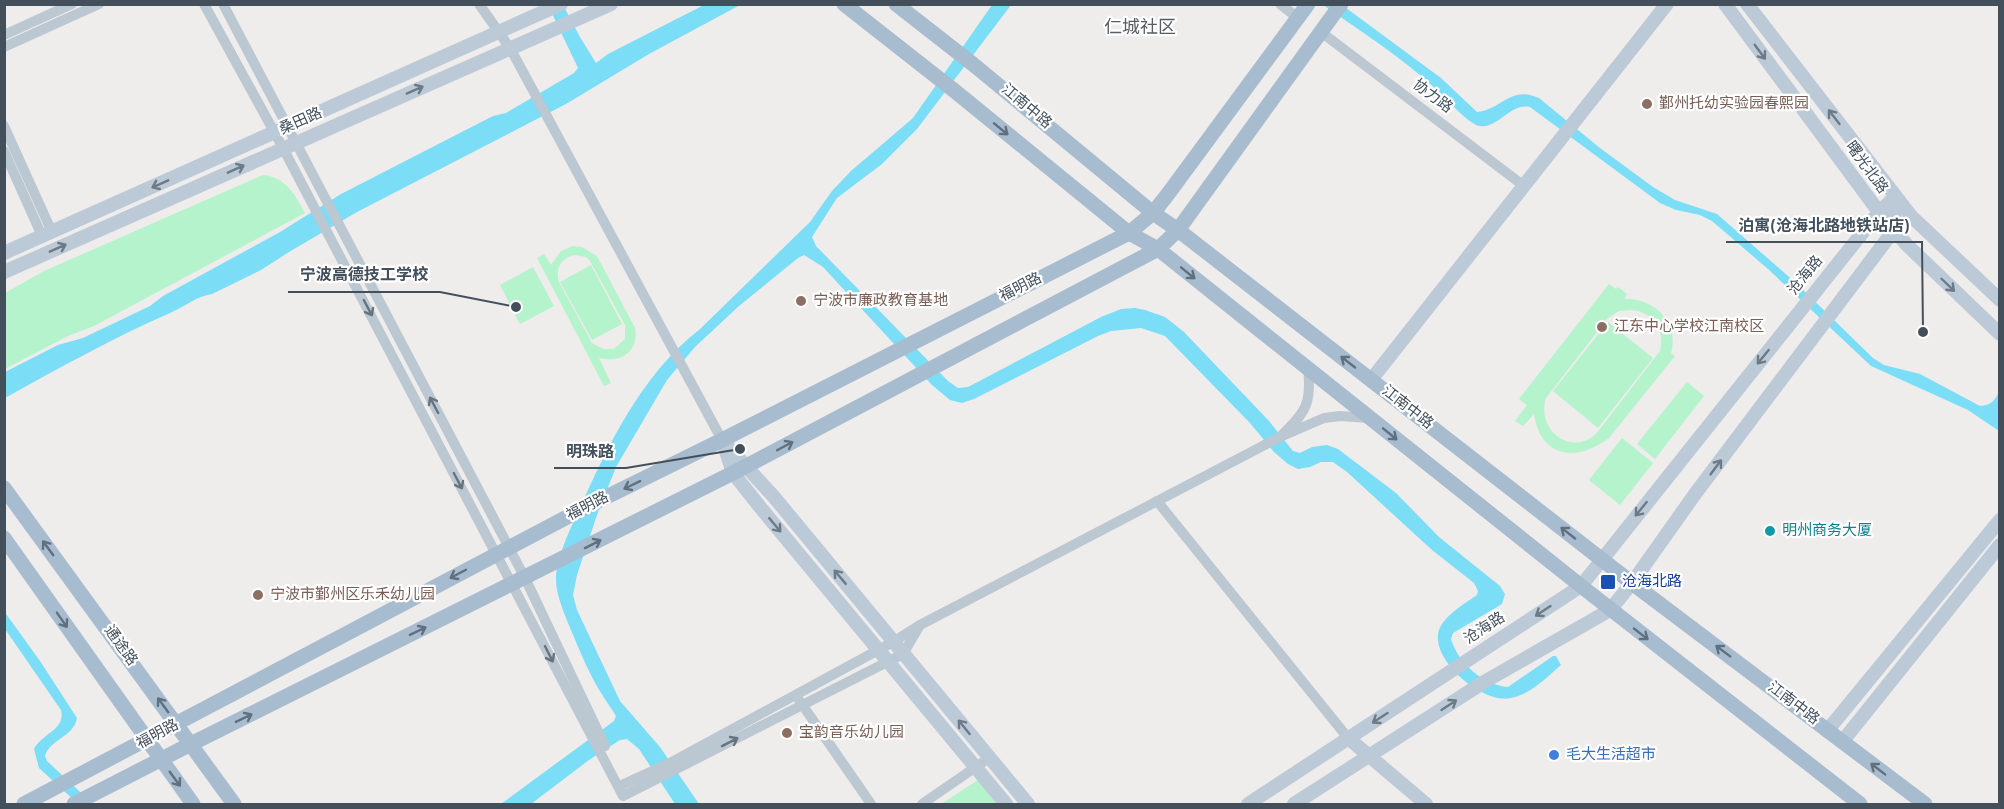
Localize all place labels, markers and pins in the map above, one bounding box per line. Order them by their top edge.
place label: 鄞州托幼实验园春熙园 [1659,94,1809,114]
marker: 鄞州托幼实验园春熙园 [1640,97,1654,111]
callout: 泊寓(沧海北路地铁站店) [1726,208,1922,242]
callout: 宁波高德技工学校 [288,258,440,292]
place label: 宁波市廉政教育基地 [813,292,948,311]
marker: 宁波市廉政教育基地 [794,294,808,308]
place label: 江东中心学校江南校区 [1614,317,1764,337]
marker: 江东中心学校江南校区 [1595,320,1609,334]
callout: 明珠路 [554,434,626,468]
place label: 明州商务大厦 [1782,521,1872,541]
marker: 明州商务大厦 [1763,524,1777,538]
place label: 沧海北路 [1622,572,1682,592]
marker: 沧海北路 [1599,573,1617,591]
place label: 宁波市鄞州区乐禾幼儿园 [270,585,435,605]
marker: 宁波市鄞州区乐禾幼儿园 [251,588,265,602]
place label: 宝韵音乐幼儿园 [799,724,904,743]
marker: 宝韵音乐幼儿园 [780,726,794,740]
place label: 毛大生活超市 [1566,746,1656,765]
marker: 毛大生活超市 [1547,748,1561,762]

